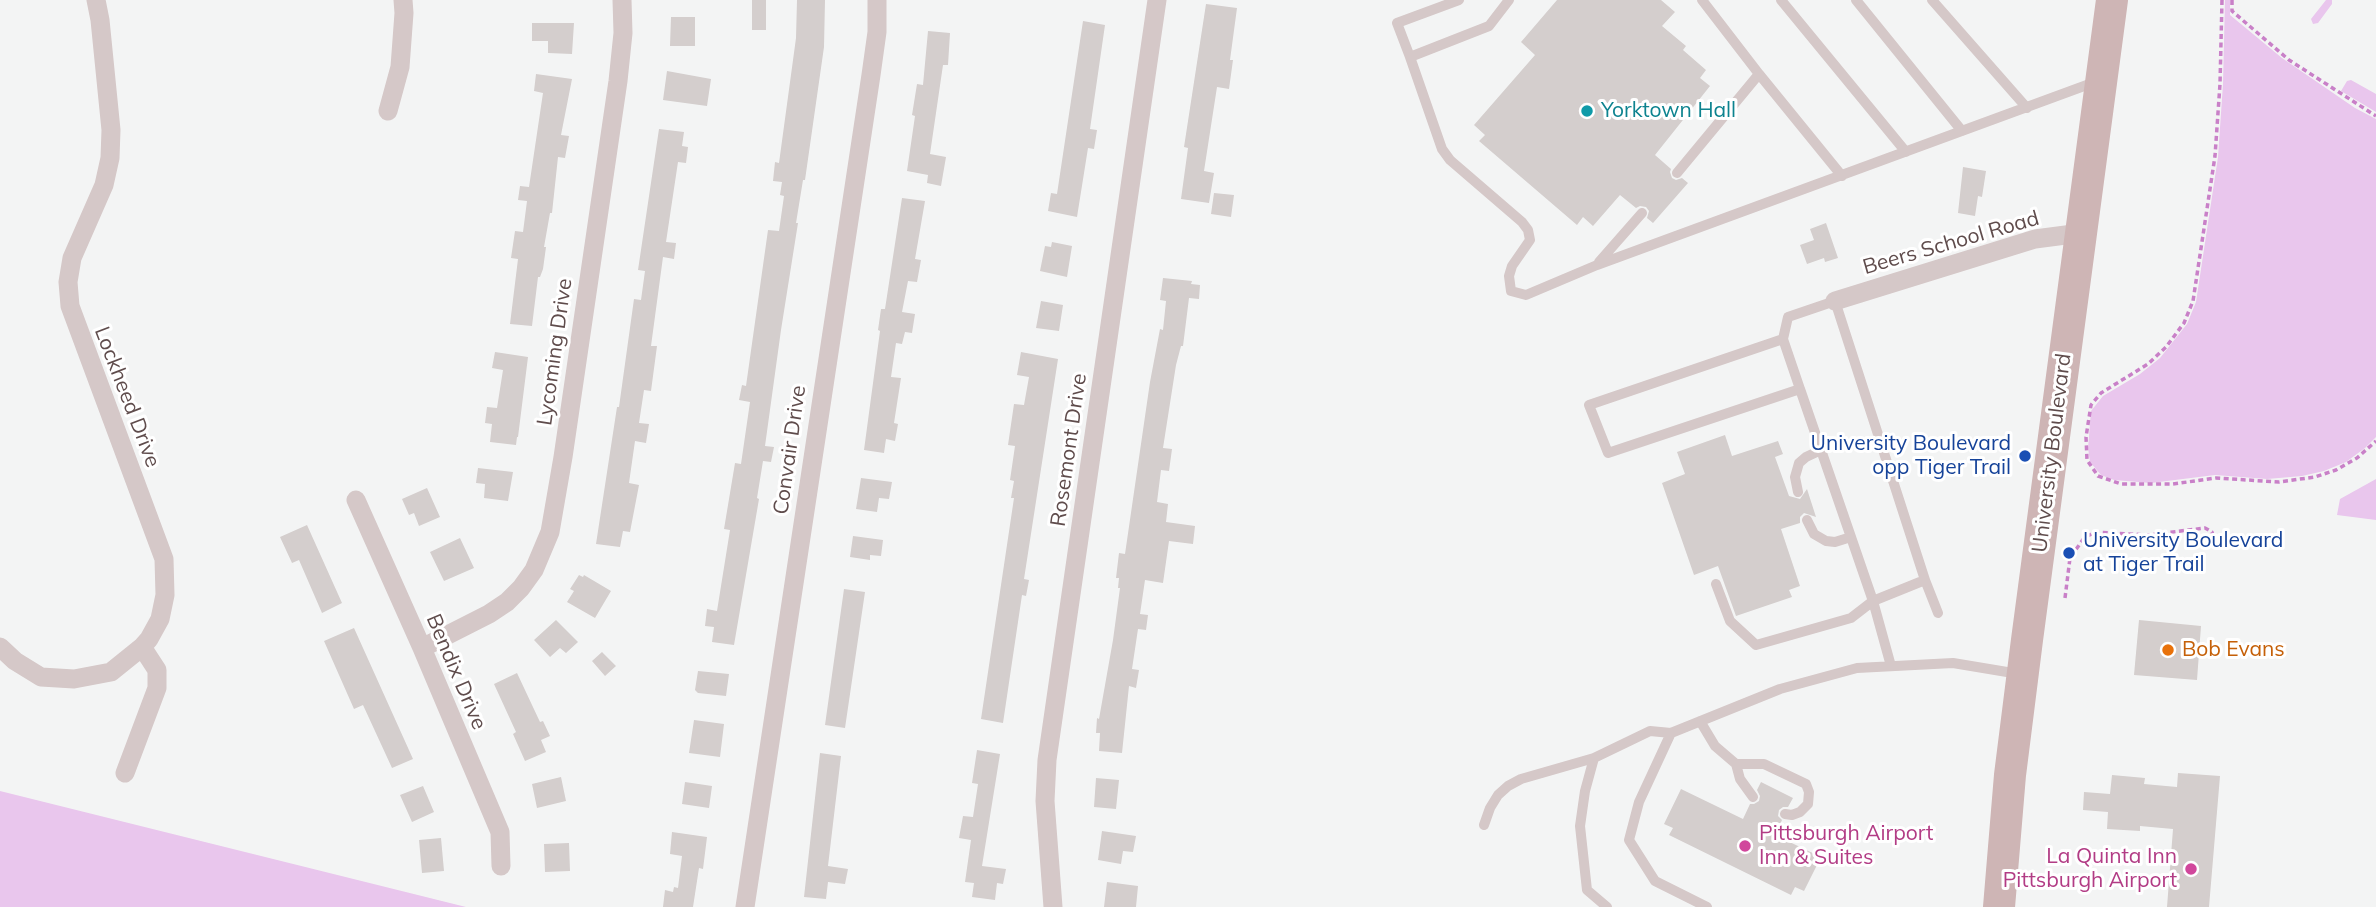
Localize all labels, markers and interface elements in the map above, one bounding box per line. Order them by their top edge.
place label: Yorktown Hall [1601,98,1736,124]
marker: Yorktown Hall [1579,103,1595,119]
street label: Beers School Road [1860,206,2042,280]
street label: Lycoming Drive [532,277,578,427]
street label: Lockheed Drive [89,323,165,471]
street label: University Boulevard [2027,352,2077,554]
street label: Rosemont Drive [1046,372,1092,528]
street label: Convair Drive [768,384,812,516]
place label: University Boulevard opp Tiger Trail [1811,431,2011,481]
marker: University Boulevard opp Tiger Trail [2017,448,2033,464]
place label: University Boulevard at Tiger Trail [2083,528,2283,578]
marker: University Boulevard at Tiger Trail [2061,545,2077,561]
street label: Bendix Drive [420,610,492,734]
place label: Bob Evans [2182,637,2285,663]
marker: Bob Evans [2160,642,2176,658]
place label: Pittsburgh Airport Inn & Suites [1759,821,1933,871]
marker: Pittsburgh Airport Inn & Suites [1737,838,1753,854]
place label: La Quinta Inn Pittsburgh Airport [2003,844,2177,894]
marker: La Quinta Inn Pittsburgh Airport [2183,861,2199,877]

